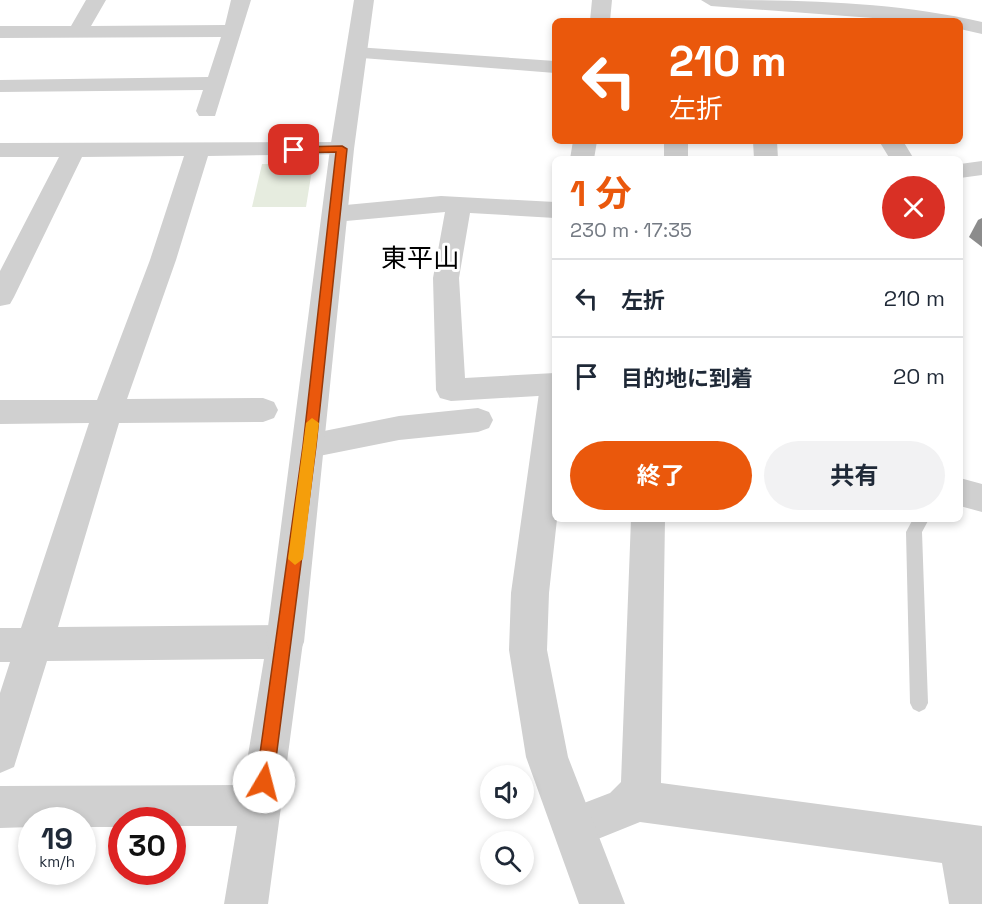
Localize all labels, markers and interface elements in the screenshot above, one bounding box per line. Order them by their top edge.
text: 210 m [669,35,787,88]
icon: left [570,42,648,120]
text: 左折 [669,91,723,126]
pin [268,124,319,175]
icon: arrive [277,133,310,166]
text: 1 分 [570,171,631,217]
button: close [882,176,945,239]
text: 230 m · 17:35 [570,217,692,243]
district label: 東平山 [381,241,459,275]
icon: left [570,282,603,315]
text: 210 m [884,284,945,312]
text: 左折 [621,286,665,314]
icon: arrive [570,360,603,393]
text: 20 m [893,362,945,390]
text: 目的地に到着 [621,364,753,392]
button: 終了 [570,441,752,510]
button: 共有 [764,441,945,510]
position arrow [232,750,296,814]
map controls [480,765,534,885]
button: sound [480,765,534,819]
speed limit sign: 30 [108,807,186,885]
text: 19 [41,819,73,858]
button: search [480,831,534,885]
text: km/h [39,852,75,871]

